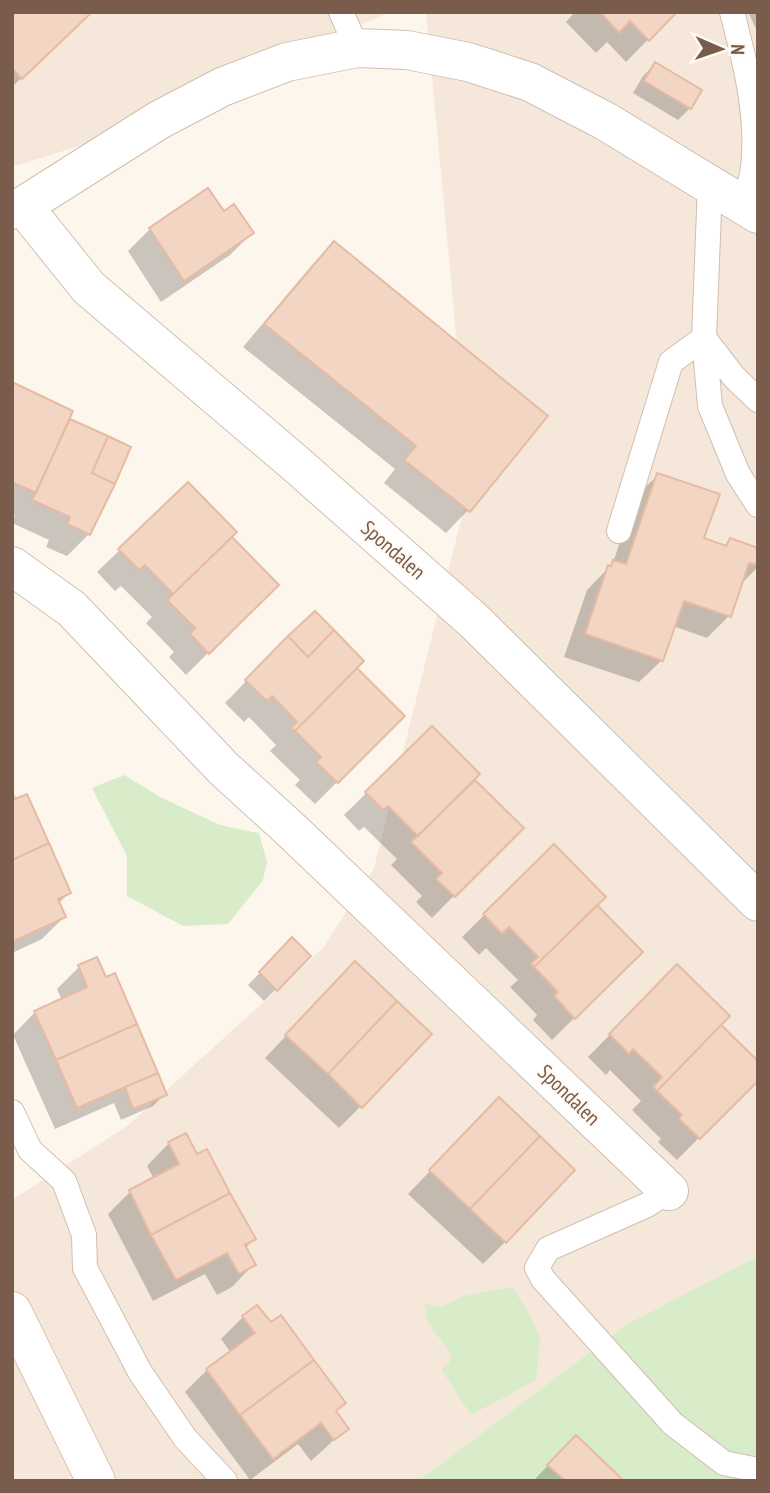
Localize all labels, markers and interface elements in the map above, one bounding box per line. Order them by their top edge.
north arrow [686,14,756,84]
text: N [726,44,750,55]
street label: Spondalen [356,514,431,585]
street label: Spondalen [532,1058,606,1131]

